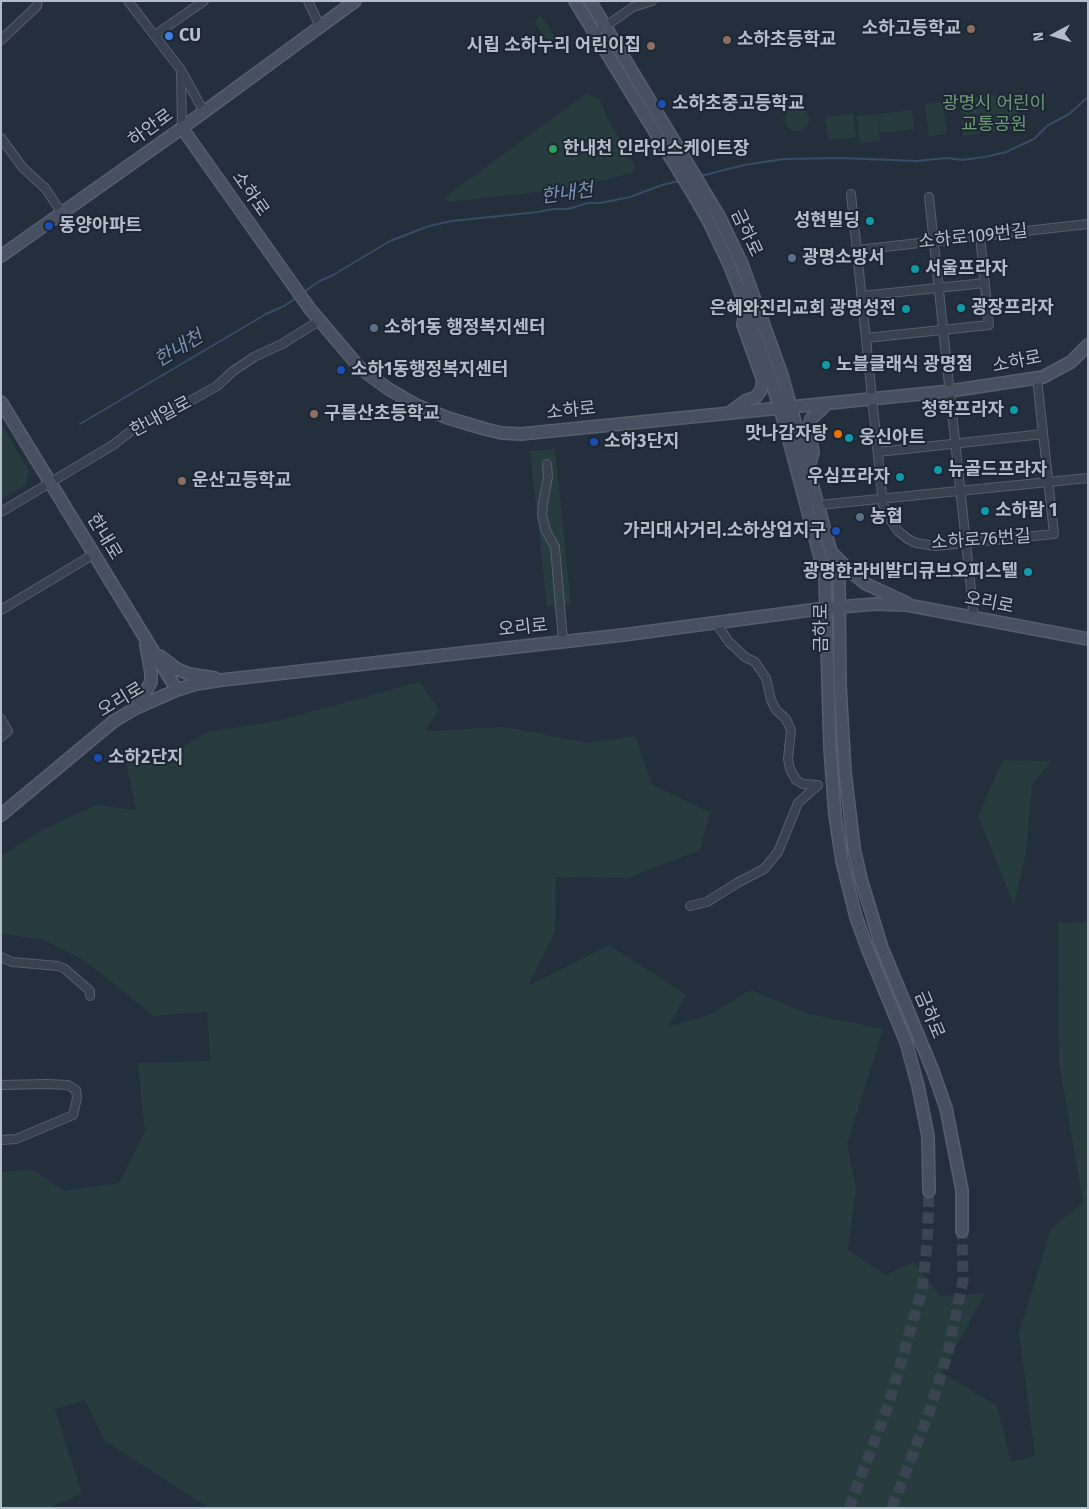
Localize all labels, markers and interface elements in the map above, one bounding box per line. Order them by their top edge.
north arrow [1029,10,1079,60]
place label: 소하고등학교 [862,18,961,40]
marker: 소하고등학교 [965,23,977,35]
place label: CU [179,25,201,47]
place label: 소하초등학교 [737,29,836,51]
marker: CU [163,30,175,42]
text: N [1030,31,1048,42]
marker: 소하초등학교 [721,34,733,46]
place label: 시립 소하누리 어린이집 [467,35,641,57]
marker: 시립 소하누리 어린이집 [645,40,657,52]
place label: 소하초중고등학교 [672,93,804,115]
park label: 광명시 어린이 교통공원 [942,93,1046,136]
marker: 소하초중고등학교 [656,98,668,110]
street label: 하안로 [125,105,177,151]
place label: 한내천 인라인스케이트장 [563,138,749,160]
marker: 한내천 인라인스케이트장 [547,143,559,155]
street label: 소하로 [227,167,273,221]
water label: 한내천 [539,179,595,209]
street label: 금하로 [726,206,766,260]
place label: 성현빌딩 [794,210,860,232]
place label: 동양아파트 [59,215,142,237]
marker: 성현빌딩 [864,215,876,227]
marker: 동양아파트 [43,220,55,232]
street label: 소하로109번길 [917,221,1029,253]
place label: 광명소방서 [802,247,885,269]
marker: 광명소방서 [786,252,798,264]
place label: 서울프라자 [925,258,1008,280]
marker: 서울프라자 [909,263,921,275]
place label: 광장프라자 [971,297,1054,319]
place label: 은혜와진리교회 광명성전 [710,298,896,320]
marker: 광장프라자 [955,302,967,314]
marker: 은혜와진리교회 광명성전 [900,303,912,315]
place label: 소하1동 행정복지센터 [384,317,546,339]
marker: 소하1동 행정복지센터 [368,322,380,334]
water label: 한내천 [151,326,207,372]
street label: 소하로 [991,347,1043,377]
place label: 노블클래식 광명점 [836,354,973,376]
place label: 소하1동행정복지센터 [351,359,508,381]
marker: 노블클래식 광명점 [820,359,832,371]
marker: 소하1동행정복지센터 [335,364,347,376]
street label: 한내일로 [127,392,195,442]
street label: 소하로 [545,398,597,424]
place label: 청학프라자 [921,399,1004,421]
place label: 구름산초등학교 [324,403,440,425]
marker: 청학프라자 [1008,404,1020,416]
marker: 구름산초등학교 [308,408,320,420]
place label: 맛나감자탕 [745,423,828,445]
place label: 웅신아트 [859,427,925,449]
marker: 맛나감자탕 [832,428,844,440]
place label: 소하3단지 [604,431,680,453]
marker: 웅신아트 [843,432,855,444]
marker: 소하3단지 [588,436,600,448]
place label: 뉴골드프라자 [948,459,1047,481]
marker: 뉴골드프라자 [932,464,944,476]
place label: 우심프라자 [807,466,890,488]
place label: 운산고등학교 [192,470,291,492]
marker: 우심프라자 [894,471,906,483]
marker: 운산고등학교 [176,475,188,487]
place label: 소하람 1 [995,500,1057,522]
marker: 소하람 1 [979,505,991,517]
place label: 농협 [870,506,903,528]
street label: 한내로 [82,510,126,564]
marker: 농협 [854,511,866,523]
place label: 가리대사거리.소하상업지구 [623,520,826,542]
marker: 가리대사거리.소하상업지구 [830,525,842,537]
street label: 소하로76번길 [930,526,1032,554]
place label: 광명한라비발디큐브오피스텔 [803,561,1018,583]
marker: 광명한라비발디큐브오피스텔 [1022,566,1034,578]
street label: 오리로 [963,588,1015,618]
street label: 금하로 [811,603,833,653]
street label: 오리로 [497,615,549,641]
street label: 오리로 [94,678,148,722]
place label: 소하2단지 [108,747,184,769]
marker: 소하2단지 [92,752,104,764]
street label: 금하로 [909,988,949,1042]

